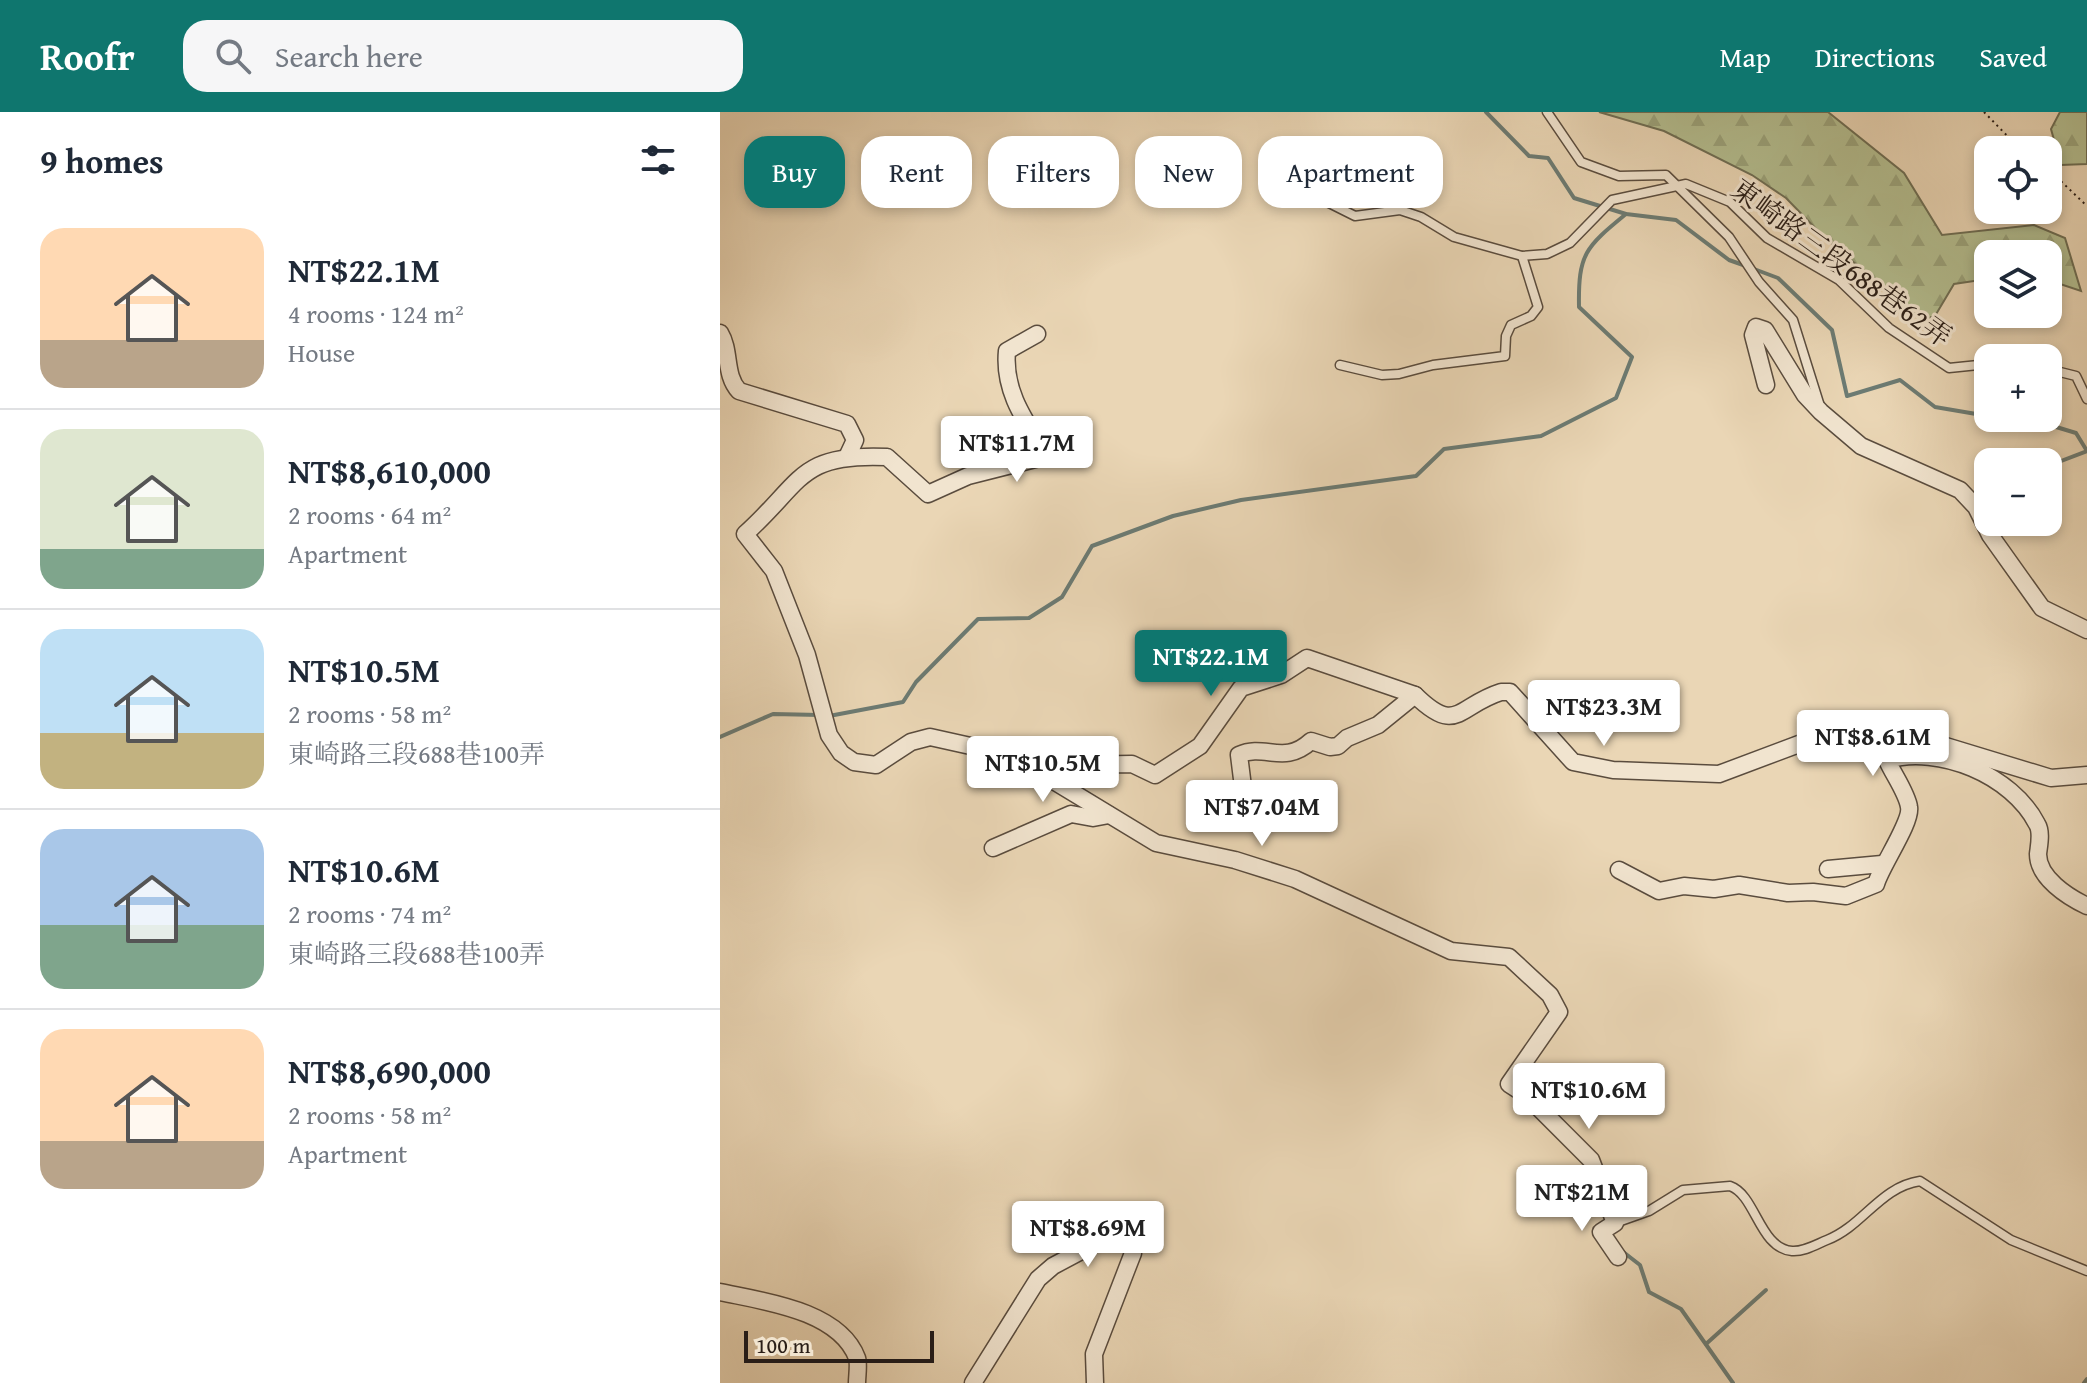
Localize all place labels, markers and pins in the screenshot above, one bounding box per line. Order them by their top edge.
pin: NT$11.7M [934,416,1100,484]
pin: NT$22.1M [1128,630,1294,698]
pin: NT$23.3M [1521,680,1687,748]
pin: NT$8.61M [1790,710,1956,778]
pin: NT$10.5M [960,736,1126,804]
pin: NT$7.04M [1179,780,1345,848]
pin: NT$10.6M [1506,1063,1672,1131]
pin: NT$21M [1517,1165,1647,1233]
pin: NT$8.69M [1005,1201,1171,1269]

